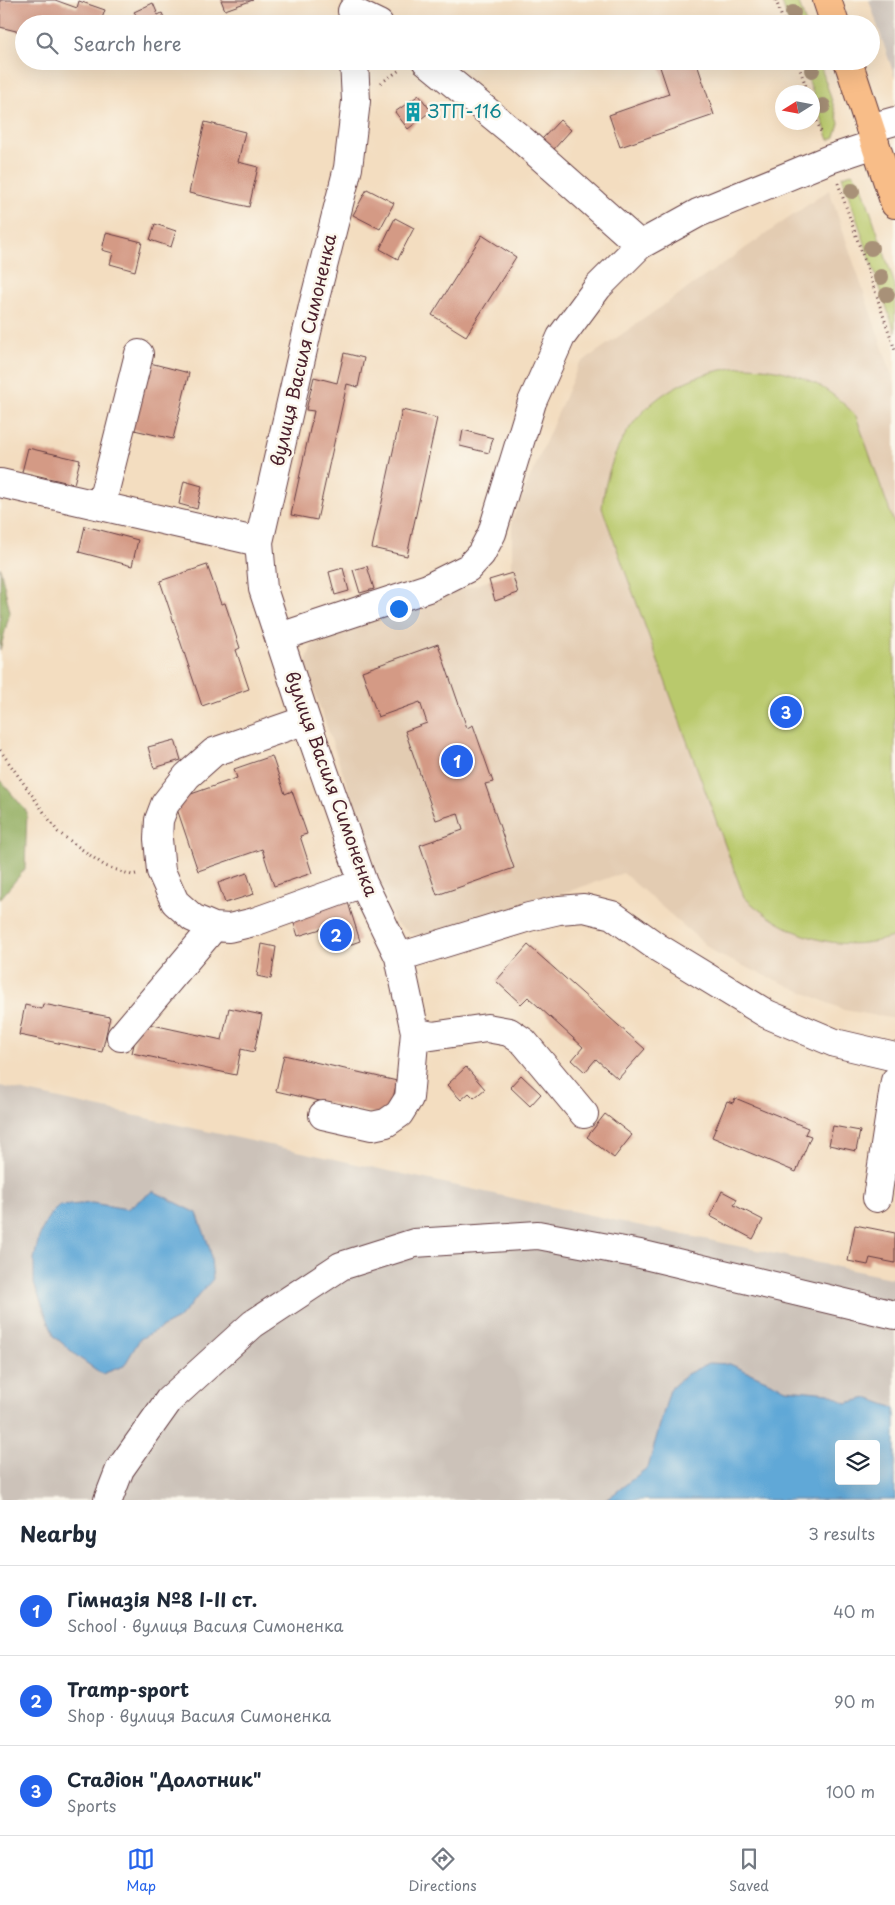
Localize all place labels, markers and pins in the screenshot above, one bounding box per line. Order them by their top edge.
place label: ЗТП-116 [428,97,502,124]
building icon: ЗТП-116 [402,101,424,123]
pin: 3 [770,693,802,731]
pin: 1 [441,742,473,780]
pin: 2 [320,916,352,954]

